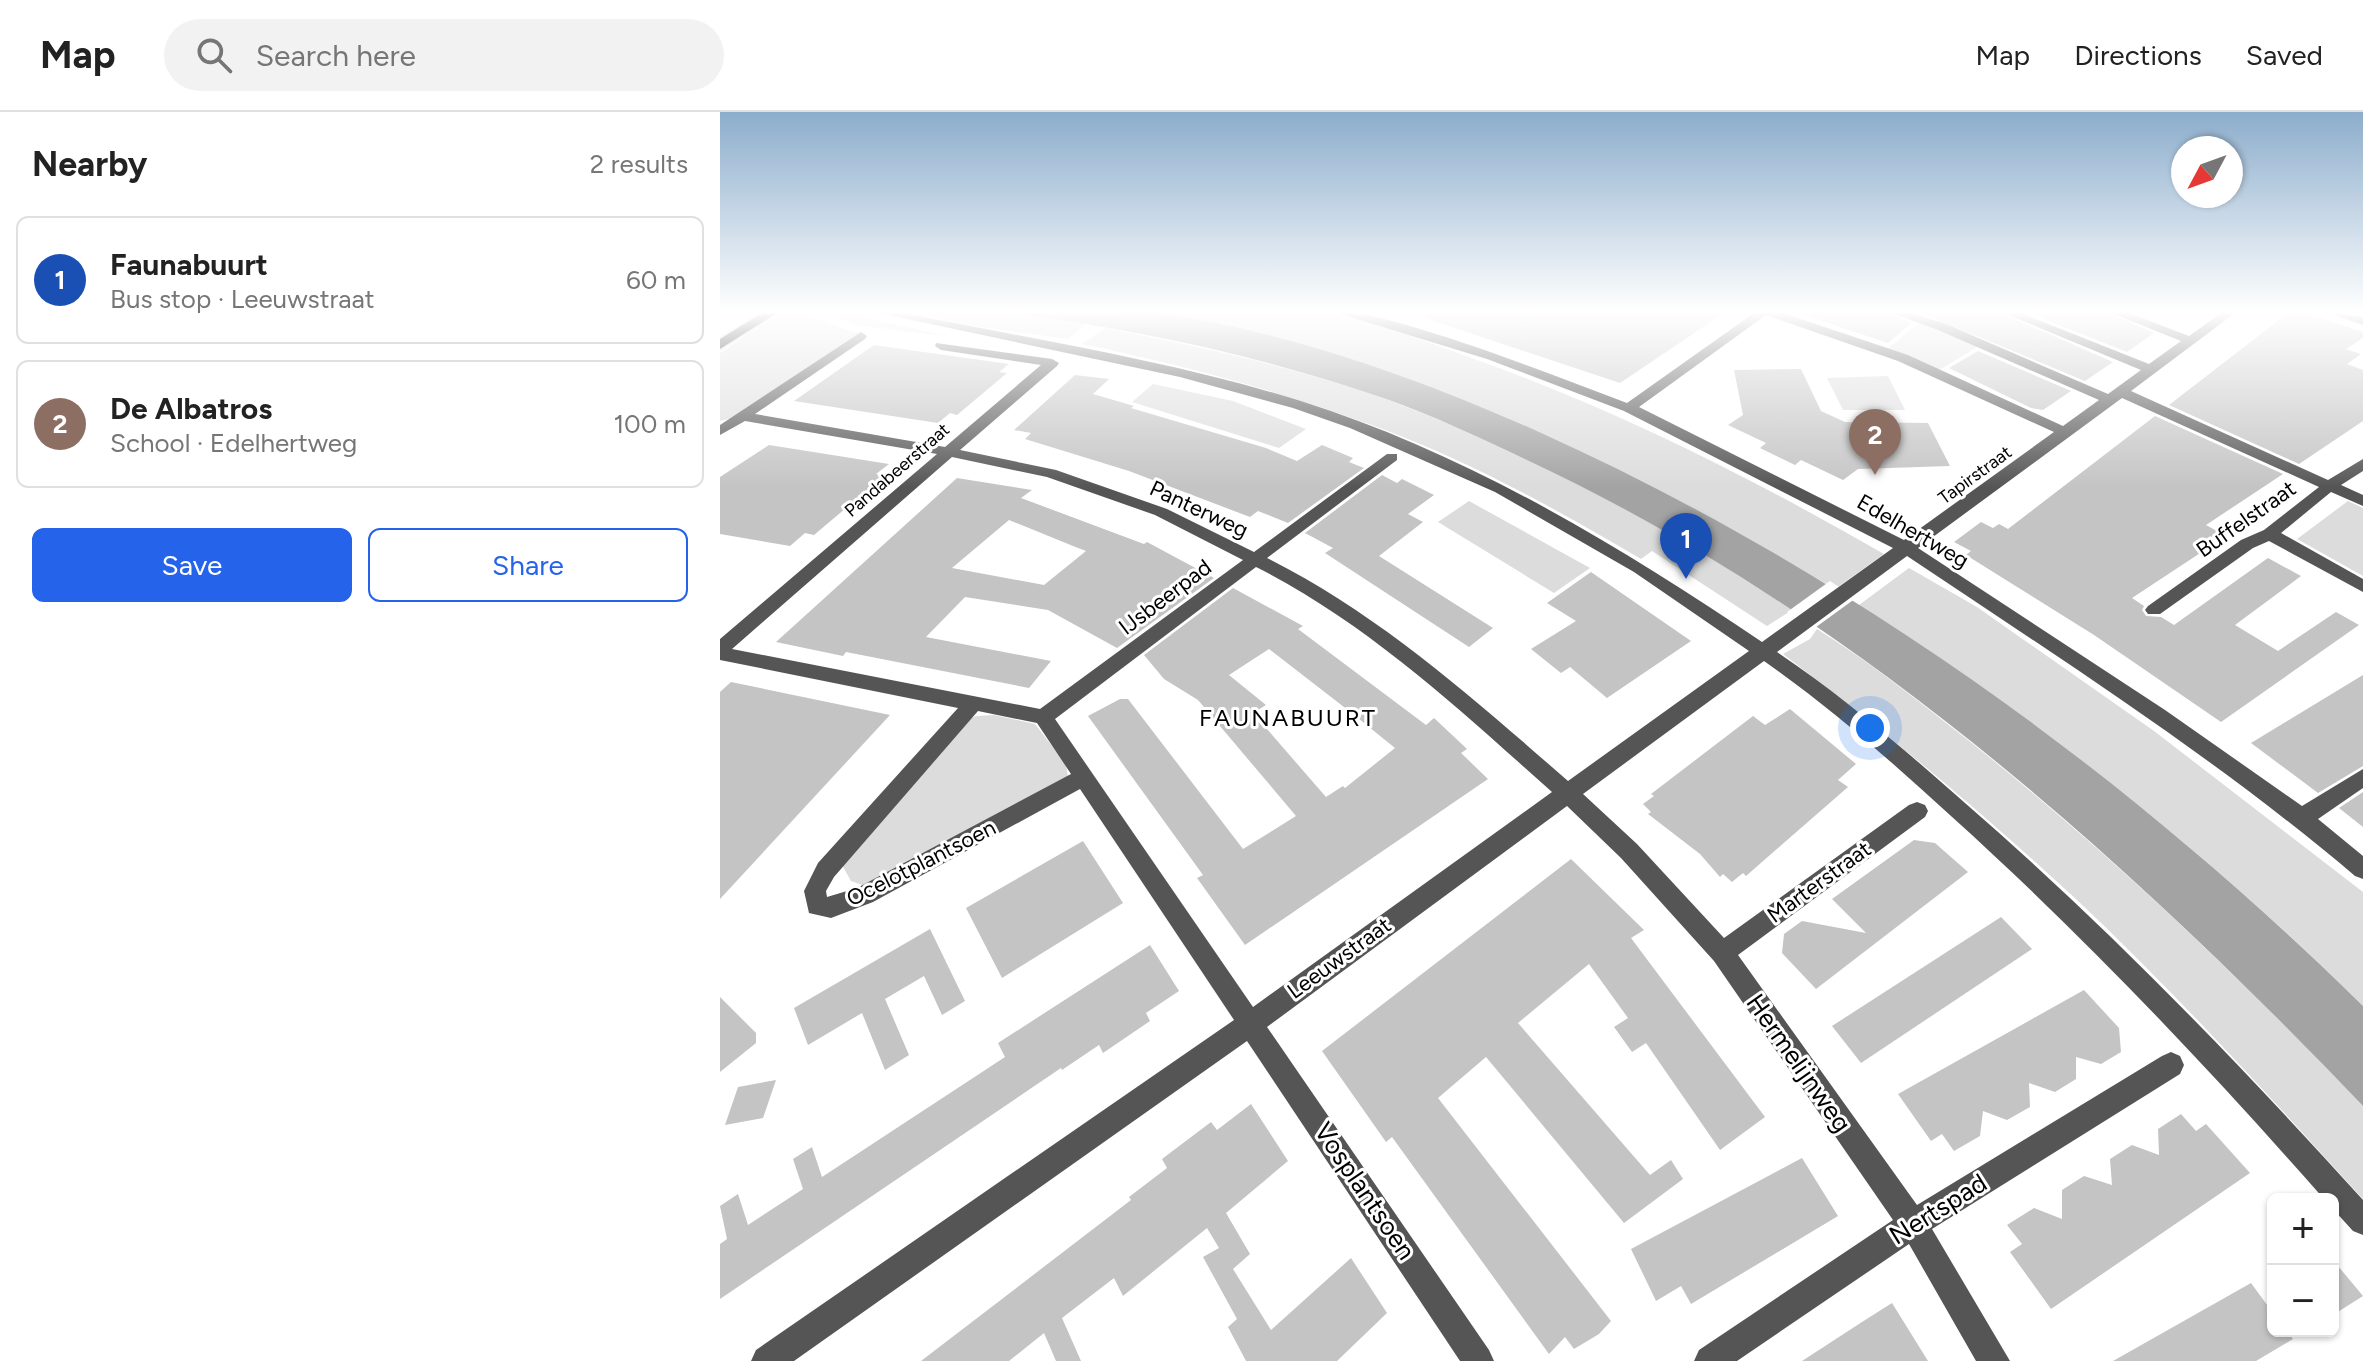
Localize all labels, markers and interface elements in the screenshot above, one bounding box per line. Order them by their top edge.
search box [164,19,724,91]
text: Map [40,32,116,78]
icon: search [192,33,236,77]
text: Search here [256,37,416,74]
text: Map [1976,38,2030,72]
text: Directions [2074,38,2202,72]
text: Saved [2246,38,2323,72]
north arrow [2171,136,2243,208]
text: Nearby [32,144,147,185]
text: 2 results [590,148,688,180]
text: Faunabuurt [110,246,268,283]
text: 1 [55,264,65,296]
text: 60 m [626,264,686,296]
text: Bus stop · Leeuwstraat [110,283,375,315]
text: De Albatros [110,390,272,427]
text: 2 [52,408,68,440]
text: 100 m [613,408,686,440]
pin: 2 [1849,409,1901,475]
street label: Pandabeerstraat [840,418,954,522]
text: School · Edelhertweg [110,427,357,459]
street label: Tapirstraat [1934,441,2016,509]
street label: Panterweg [1145,474,1253,544]
street label: Buffelstraat [2191,475,2301,563]
street label: Edelhertweg [1852,488,1974,574]
pin: 1 [1660,513,1712,579]
button: Save [32,528,352,602]
button: Share [368,528,688,602]
street label: IJsbeerpad [1113,553,1217,641]
district label: FAUNABUURT [1199,703,1377,732]
your location [1850,708,1890,748]
street label: Ocelotplantsoen [842,814,1000,912]
street label: Marterstraat [1762,835,1876,929]
street label: Leeuwstraat [1282,911,1396,1005]
street label: Hermelijnweg [1740,988,1858,1138]
street label: Vosplantsoen [1307,1116,1423,1266]
street label: Nertspad [1883,1167,1993,1251]
map controls [2267,1193,2339,1337]
button: + [2267,1193,2339,1265]
button: − [2267,1265,2339,1337]

